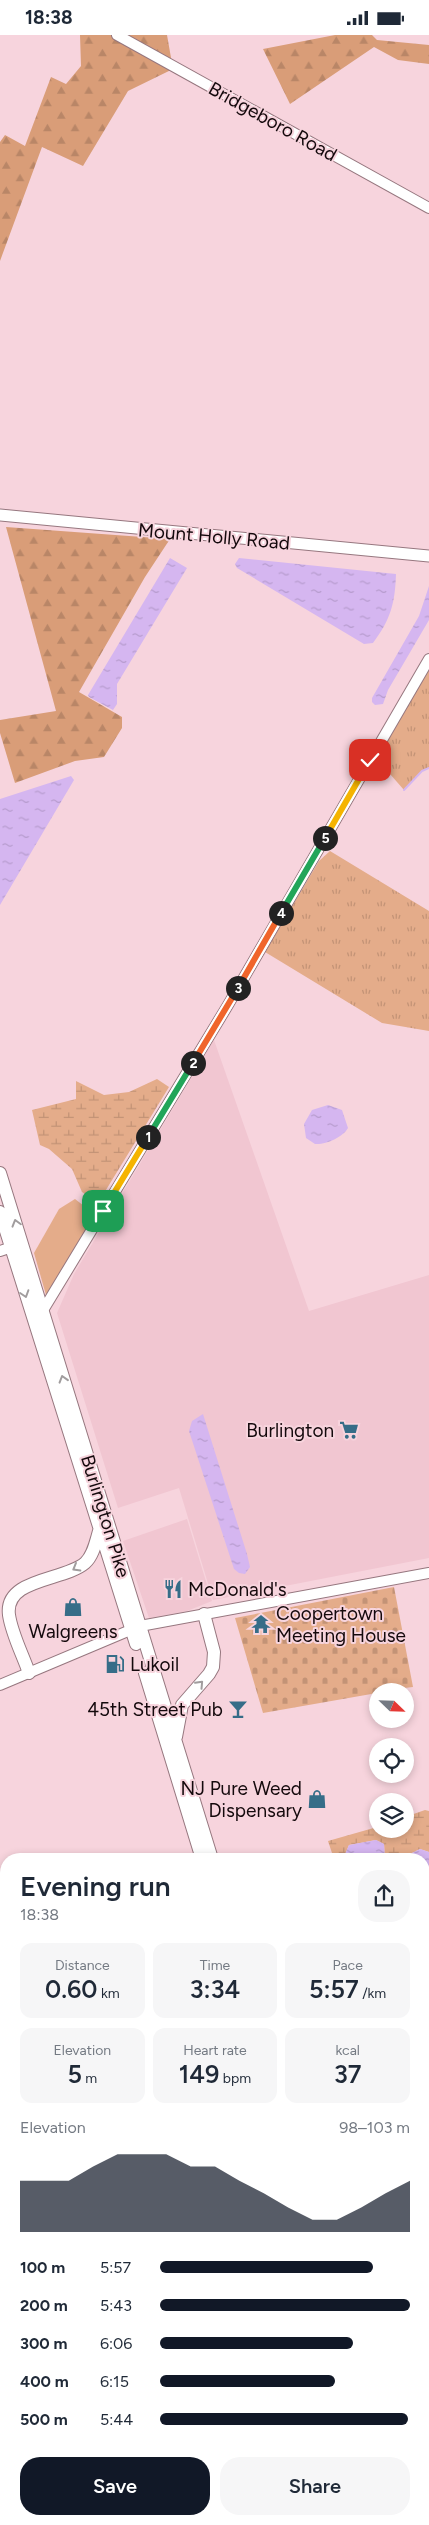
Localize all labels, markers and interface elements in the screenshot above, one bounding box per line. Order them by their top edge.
text: 18:38 [25,6,73,29]
street label: Bridgeboro Road [205,77,341,166]
street label: Mount Holly Road [137,518,291,555]
pin [349,739,391,781]
icon: check [356,746,384,774]
pin: 5 [312,825,338,851]
text: 5 [321,830,330,847]
pin: 4 [268,901,294,925]
text: 4 [277,905,286,922]
pin: 3 [226,975,250,1001]
text: 3 [235,980,242,997]
pin: 2 [180,1051,206,1075]
text: 2 [189,1055,198,1072]
pin: 1 [136,1125,160,1149]
text: 1 [146,1129,151,1146]
pin [82,1190,124,1232]
icon: arrive [89,1197,117,1225]
one-way arrow [11,1220,21,1228]
one-way arrow [20,1289,30,1298]
one-way arrow [59,1375,69,1384]
place label: Burlington [246,1419,334,1442]
supermarket icon: Burlington [338,1419,360,1441]
street label: Burlington Pike [76,1452,135,1580]
one-way arrow [72,1562,81,1572]
restaurant icon: McDonald's [162,1578,184,1600]
place label: McDonald's [188,1578,287,1601]
shop icon: Walgreens [62,1596,84,1618]
place label: Coopertown Meeting House [276,1602,406,1647]
temple icon: Coopertown Meeting House [250,1613,272,1635]
place label: Walgreens [28,1620,118,1643]
fuel station icon: Lukoil [104,1653,126,1675]
place label: Lukoil [130,1653,179,1676]
one-way arrow [194,1680,203,1689]
north arrow [369,1683,414,1727]
map controls [369,1683,414,1838]
place label: 45th Street Pub [87,1698,223,1721]
bar icon: 45th Street Pub [227,1698,249,1720]
button: locate [369,1738,414,1783]
place label: NJ Pure Weed Dispensary [180,1777,302,1822]
shop icon: NJ Pure Weed Dispensary [306,1788,328,1810]
button: layers [369,1793,414,1838]
text: Evening run [20,1869,171,1903]
button: share [358,1870,410,1922]
text: 18:38 [20,1905,59,1924]
text: Distance [55,1957,110,1974]
text: Time [200,1957,230,1974]
text: Pace [332,1957,363,1974]
text: 0.60 [45,1974,97,2004]
text: 3:34 [190,1974,240,2004]
text: 5:57 [309,1974,359,2004]
text: km [97,1985,120,2002]
text: /km [359,1985,386,2002]
text: Elevation [54,2042,111,2059]
text: Heart rate [183,2042,247,2059]
text: kcal [335,2042,360,2059]
text: 5 [67,2059,82,2089]
text: 149 [179,2059,219,2089]
text: 37 [334,2059,361,2089]
text: m [82,2070,97,2087]
text: bpm [219,2070,251,2087]
text: Elevation [20,2118,86,2137]
text: 98–103 m [339,2118,410,2137]
text: 100 m [20,2258,65,2277]
text: 5:57 [100,2258,131,2277]
text: 200 m [20,2296,68,2315]
text: 5:43 [100,2296,132,2315]
text: 300 m [20,2334,67,2353]
text: 6:06 [100,2334,132,2353]
text: 400 m [20,2372,69,2391]
text: 6:15 [100,2372,129,2391]
text: 500 m [20,2410,68,2429]
text: 5:44 [100,2410,133,2429]
button: Save [20,2457,210,2515]
button: Share [220,2457,410,2515]

